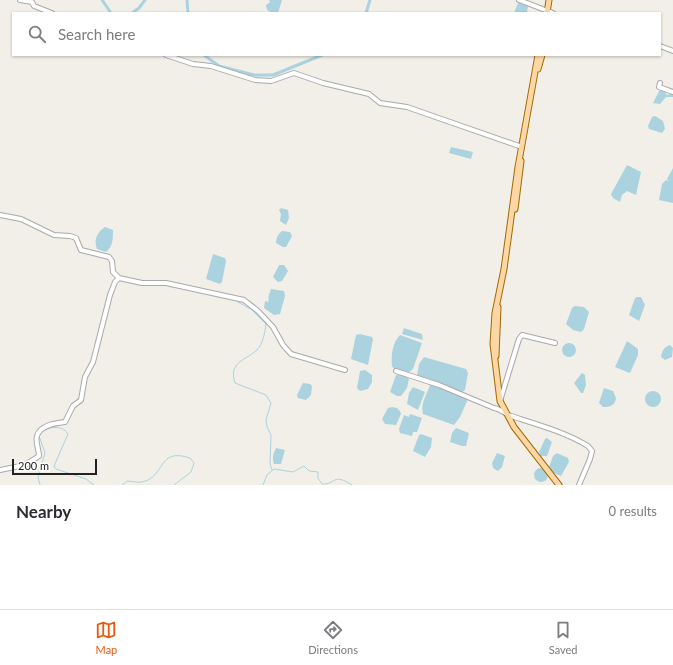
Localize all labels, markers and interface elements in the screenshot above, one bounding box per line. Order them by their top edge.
search box [12,12,661,56]
icon: search [26,23,48,45]
text: Search here [58,25,135,43]
scale bar [12,457,97,476]
text: 200 m [18,459,49,472]
text: Nearby [16,501,71,522]
text: 0 results [609,503,657,519]
tab: Map [95,619,117,656]
tab: Directions [308,619,358,656]
tab: Saved [549,619,578,656]

